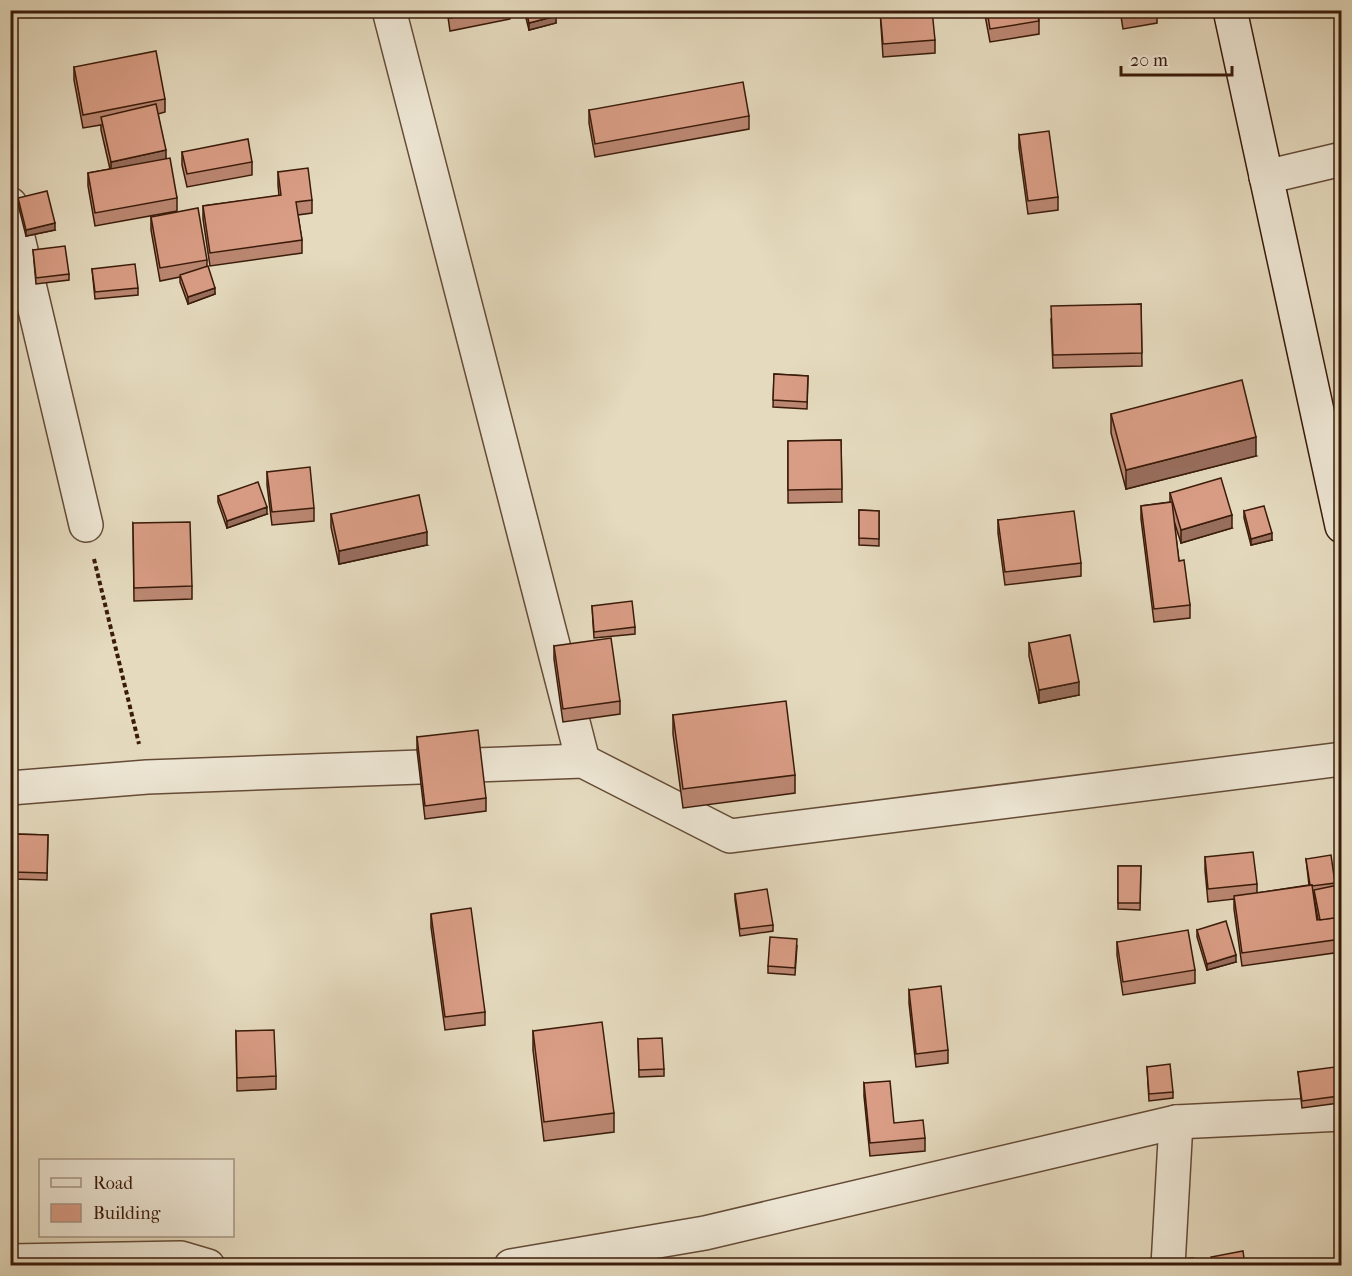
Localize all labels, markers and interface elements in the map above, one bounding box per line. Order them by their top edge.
scale bar [1121,39,1232,77]
text: 20 m [1130,50,1168,71]
legend [39,1159,234,1237]
text: Road [93,1173,133,1194]
text: Building [93,1203,161,1224]

